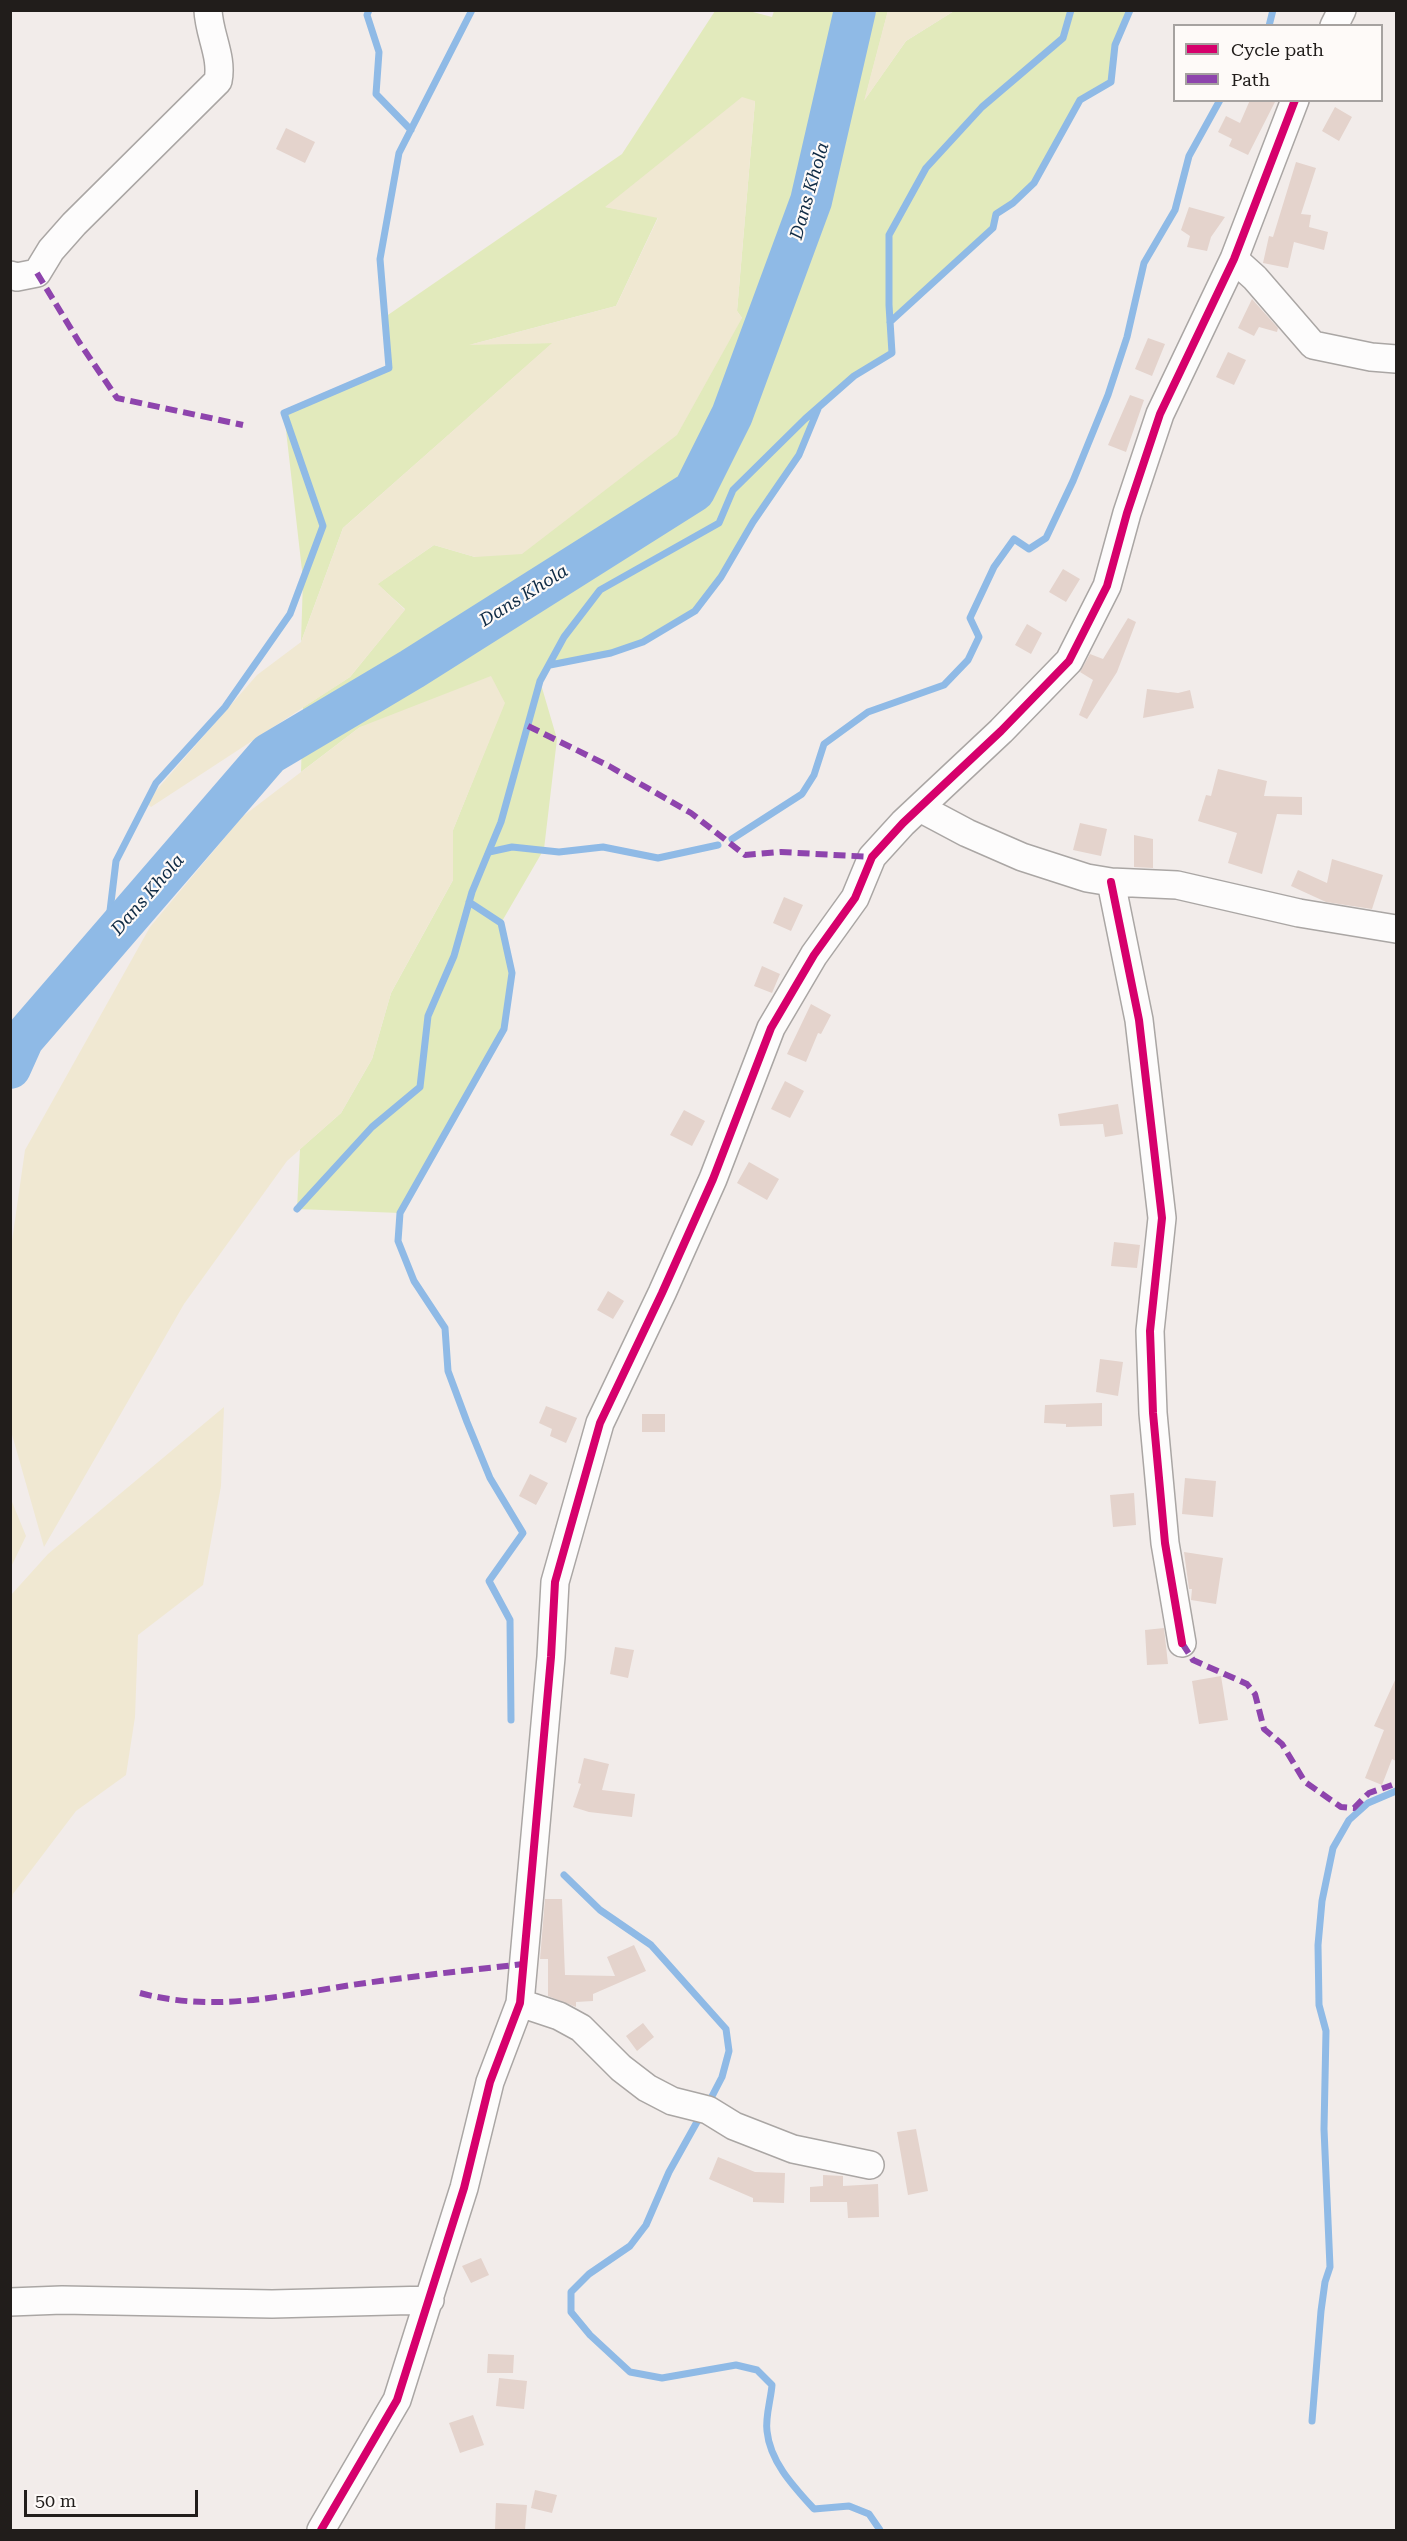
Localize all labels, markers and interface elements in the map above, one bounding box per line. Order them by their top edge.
legend [1173,24,1383,102]
text: Cycle path [1231,39,1324,60]
text: Path [1231,69,1270,90]
water label: Dans Khola [786,140,834,242]
water label: Dans Khola [476,560,572,632]
water label: Dans Khola [107,850,189,940]
scale bar [27,2478,201,2516]
text: 50 m [35,2490,76,2511]

